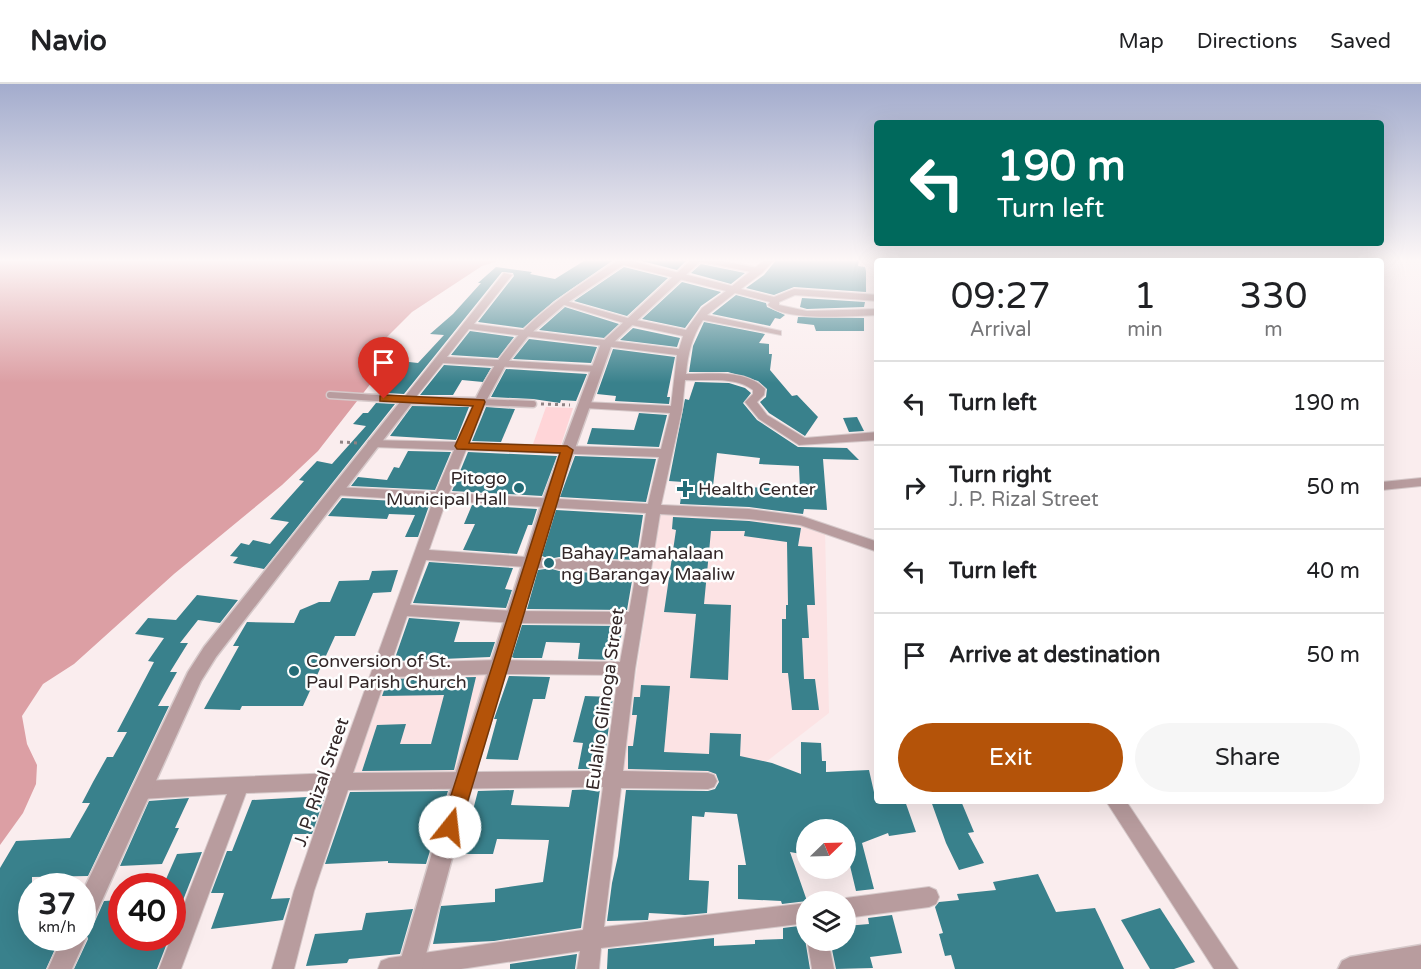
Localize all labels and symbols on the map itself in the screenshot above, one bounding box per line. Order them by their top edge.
pin [358,337,409,399]
place label: Pitogo Municipal Hall [386,467,507,510]
place label: Health Center [698,478,816,500]
marker: Health Center [676,480,694,498]
marker: Pitogo Municipal Hall [512,481,526,495]
place label: Bahay Pamahalaan ng Barangay Maaliw [561,542,735,585]
marker: Bahay Pamahalaan ng Barangay Maaliw [542,556,556,570]
street label: Eulalio Glinoga Street [581,606,629,791]
place label: Conversion of St. Paul Parish Church [306,650,467,693]
marker: Conversion of St. Paul Parish Church [287,664,301,678]
street label: J. P. Rizal Street [289,715,353,849]
position arrow [418,795,482,859]
north arrow [796,819,856,879]
speed limit sign: 40 [108,873,186,951]

